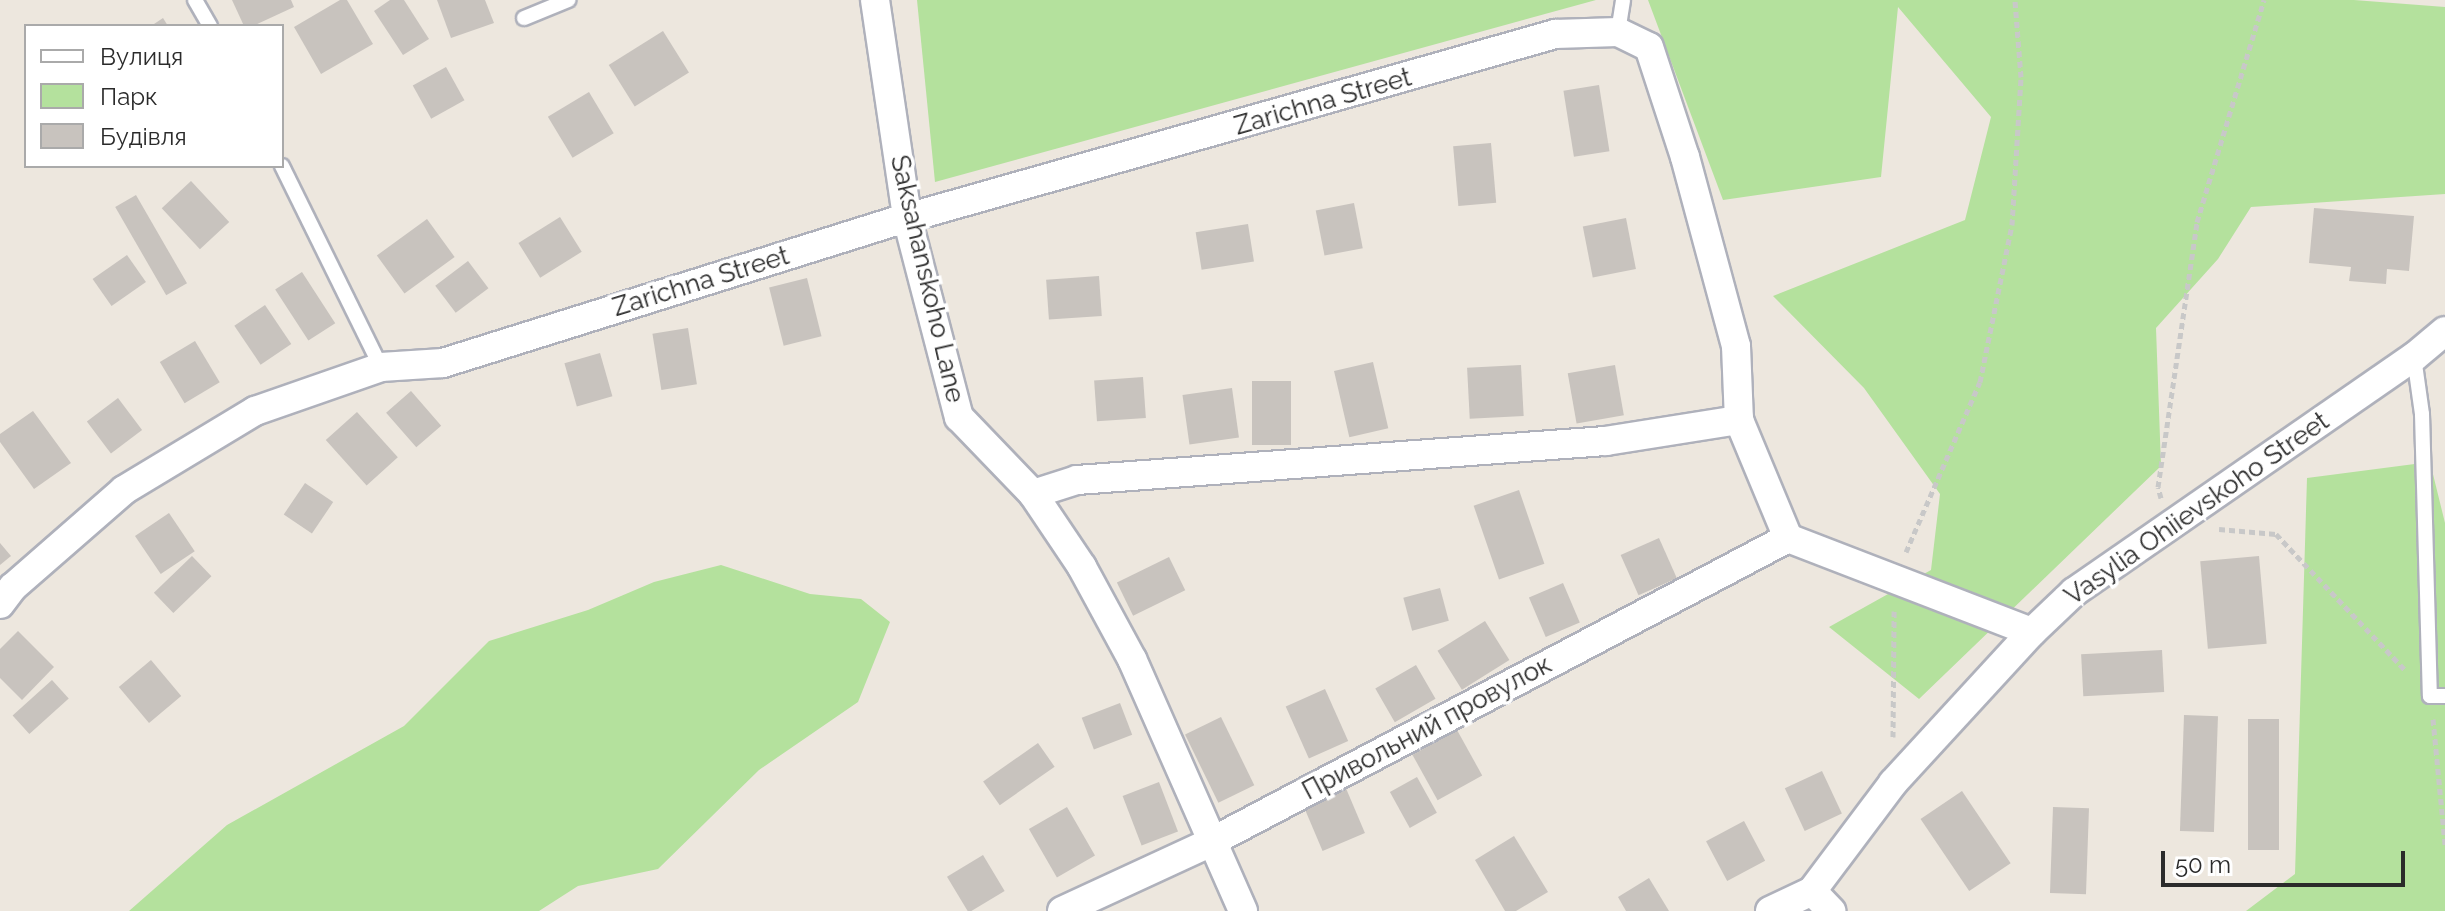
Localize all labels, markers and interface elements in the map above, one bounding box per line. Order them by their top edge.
legend [24,24,284,168]
text: Вулиця [100,42,183,71]
street label: Zarichna Street [1231,62,1415,142]
text: Парк [100,82,158,111]
text: Будівля [100,122,187,151]
street label: Saksahanskoho Lane [883,152,971,406]
street label: Zarichna Street [609,240,793,324]
street label: Vasylia Ohiievskoho Street [2059,406,2335,612]
street label: Привольний провулок [1297,649,1557,807]
scale bar [2165,835,2409,885]
text: 50 m [2175,850,2231,879]

